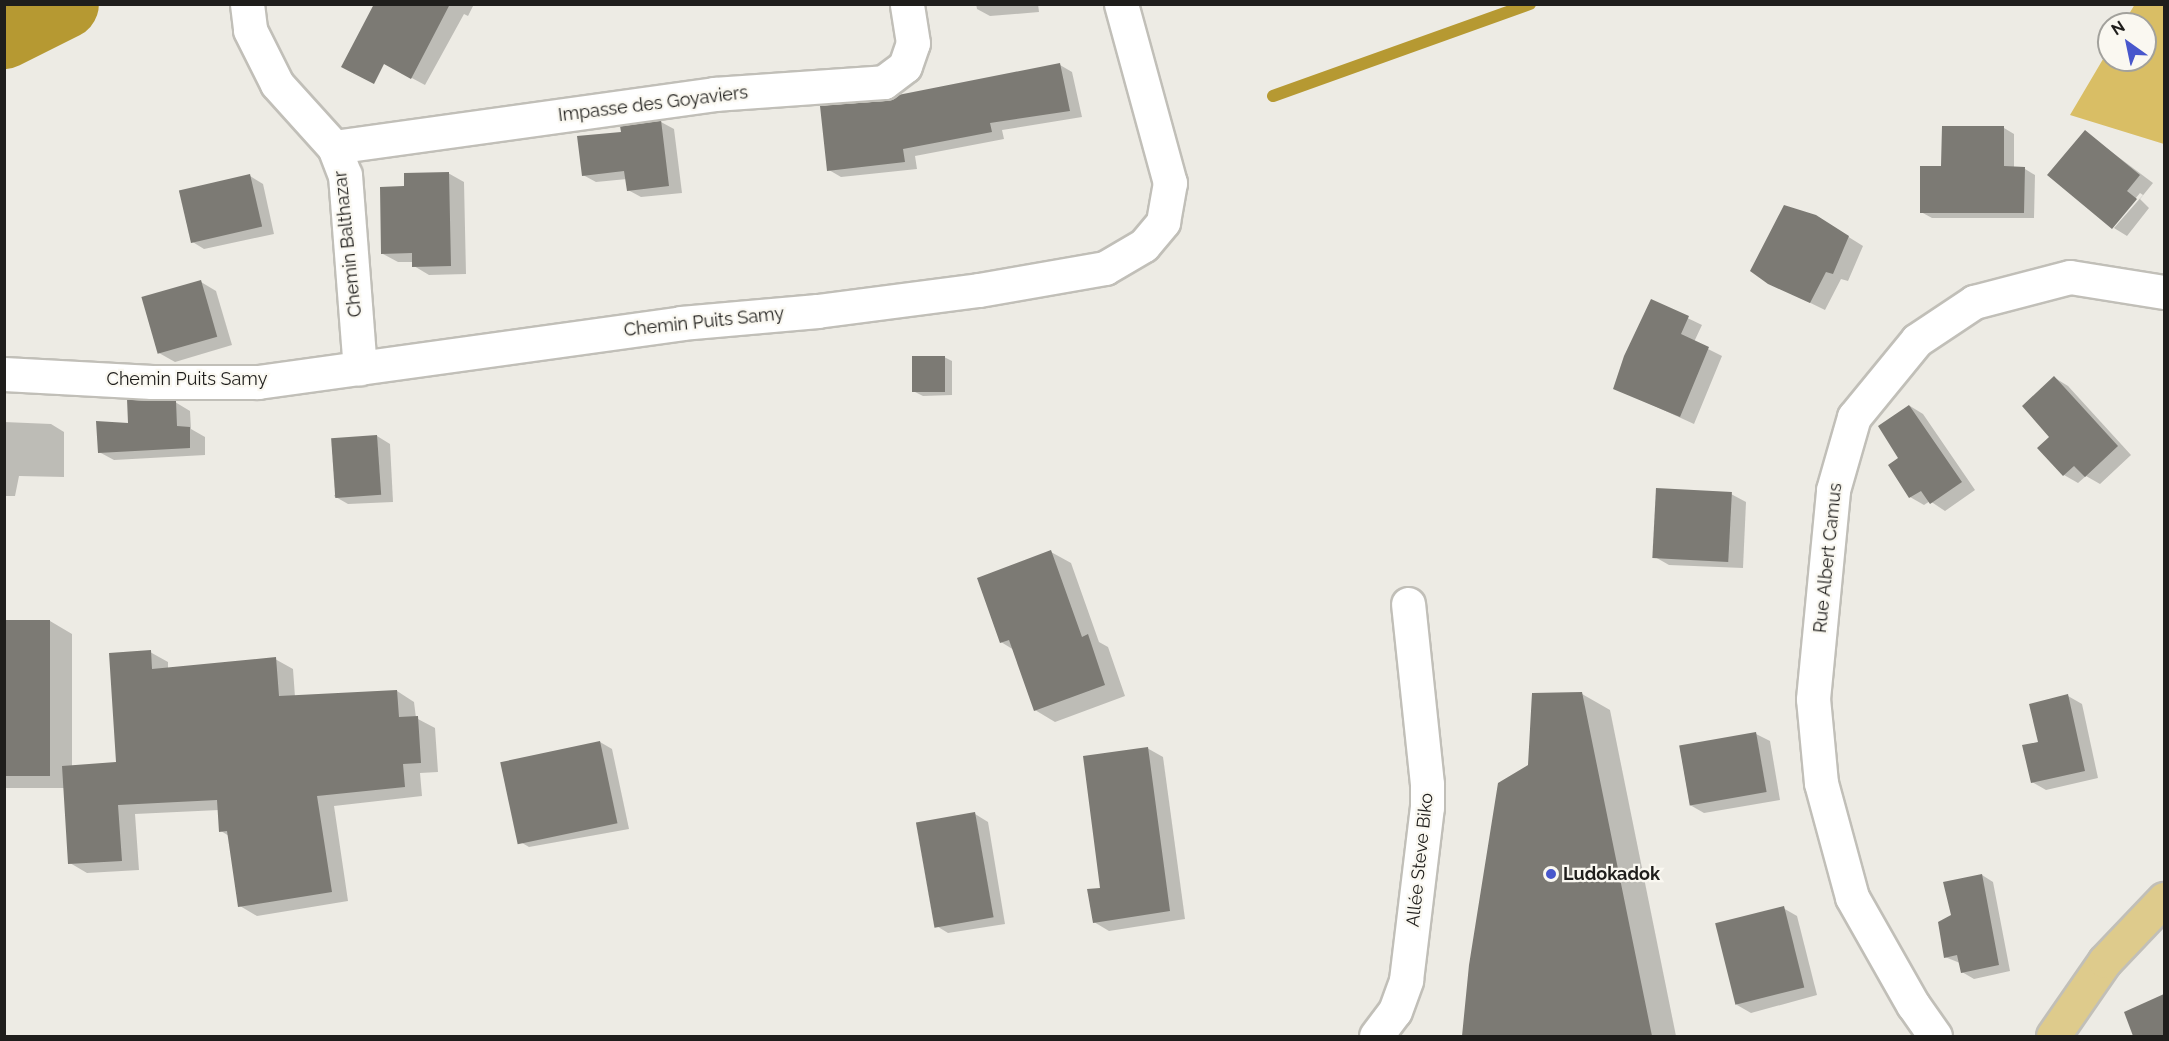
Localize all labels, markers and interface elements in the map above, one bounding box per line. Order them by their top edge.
north arrow [2097,12,2157,72]
text: N [2108,17,2128,39]
street label: Impasse des Goyaviers [557,82,749,126]
street label: Chemin Balthazar [330,170,366,318]
street label: Chemin Puits Samy [623,303,785,341]
street label: Chemin Puits Samy [107,368,267,390]
street label: Rue Albert Camus [1809,482,1847,634]
street label: Allée Steve Biko [1402,792,1438,928]
place label: Ludokadok [1563,863,1660,885]
marker: Ludokadok [1544,867,1558,881]

